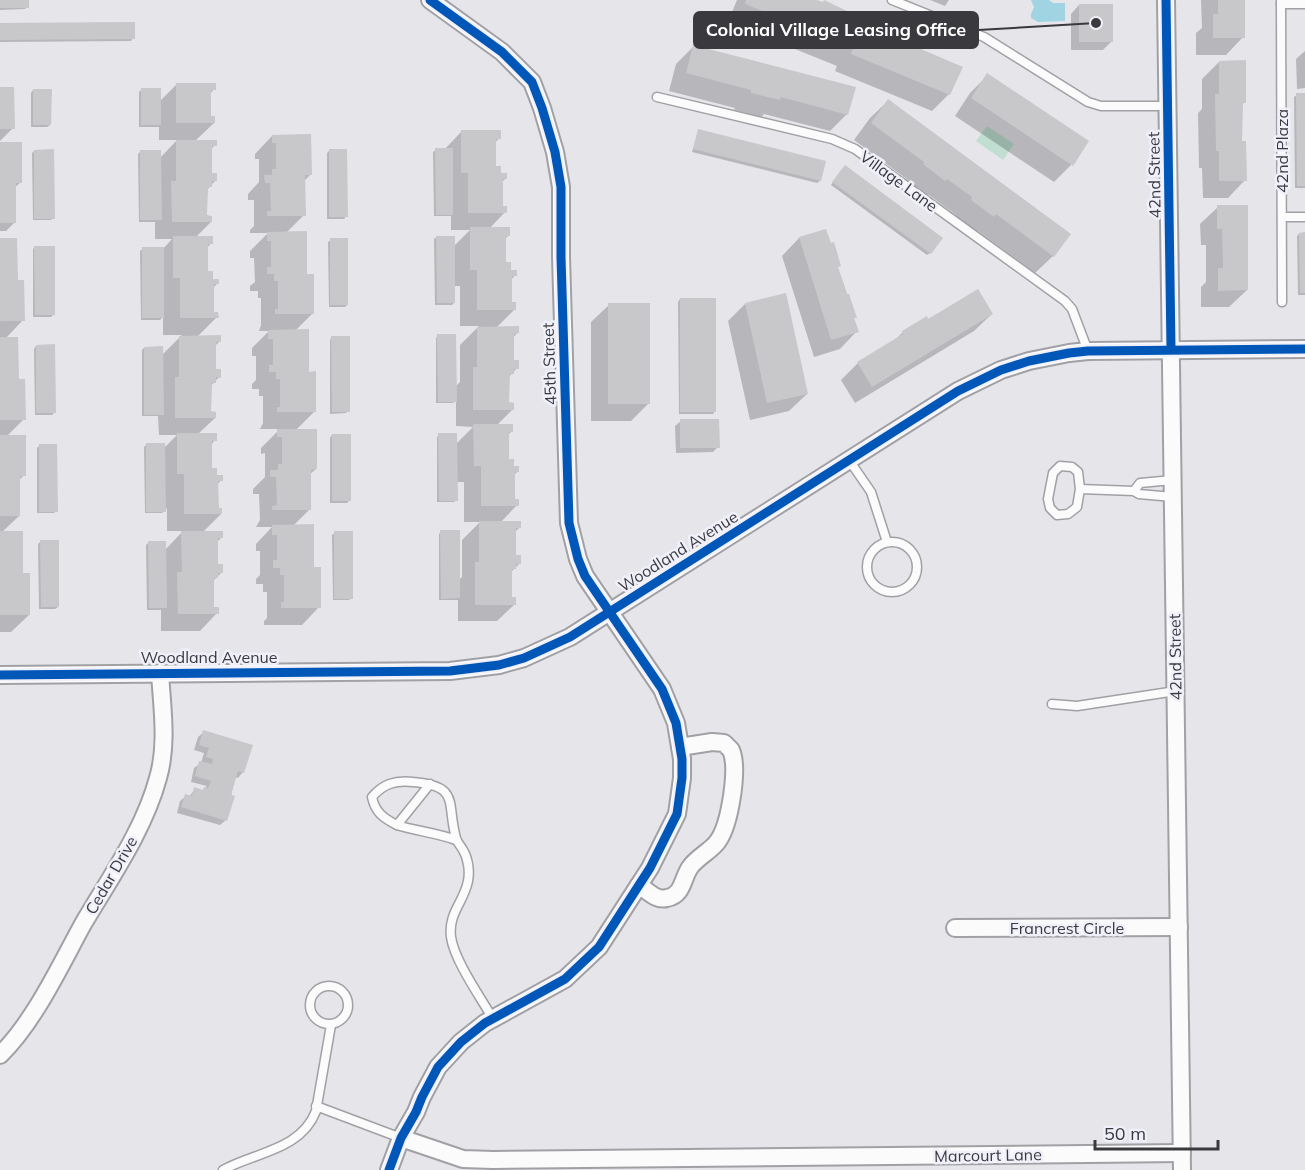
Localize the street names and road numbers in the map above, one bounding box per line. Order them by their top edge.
street label: 42nd Plaza [1272,109,1292,193]
street label: 42nd Street [1143,131,1165,218]
street label: Village Lane [856,146,942,216]
street label: 45th Street [538,322,560,406]
street label: Woodland Avenue [615,506,741,596]
street label: 42nd Street [1164,613,1186,700]
street label: Woodland Avenue [140,647,278,667]
street label: Cedar Drive [81,832,141,918]
street label: Francrest Circle [1010,918,1124,938]
street label: Marcourt Lane [934,1144,1042,1166]

